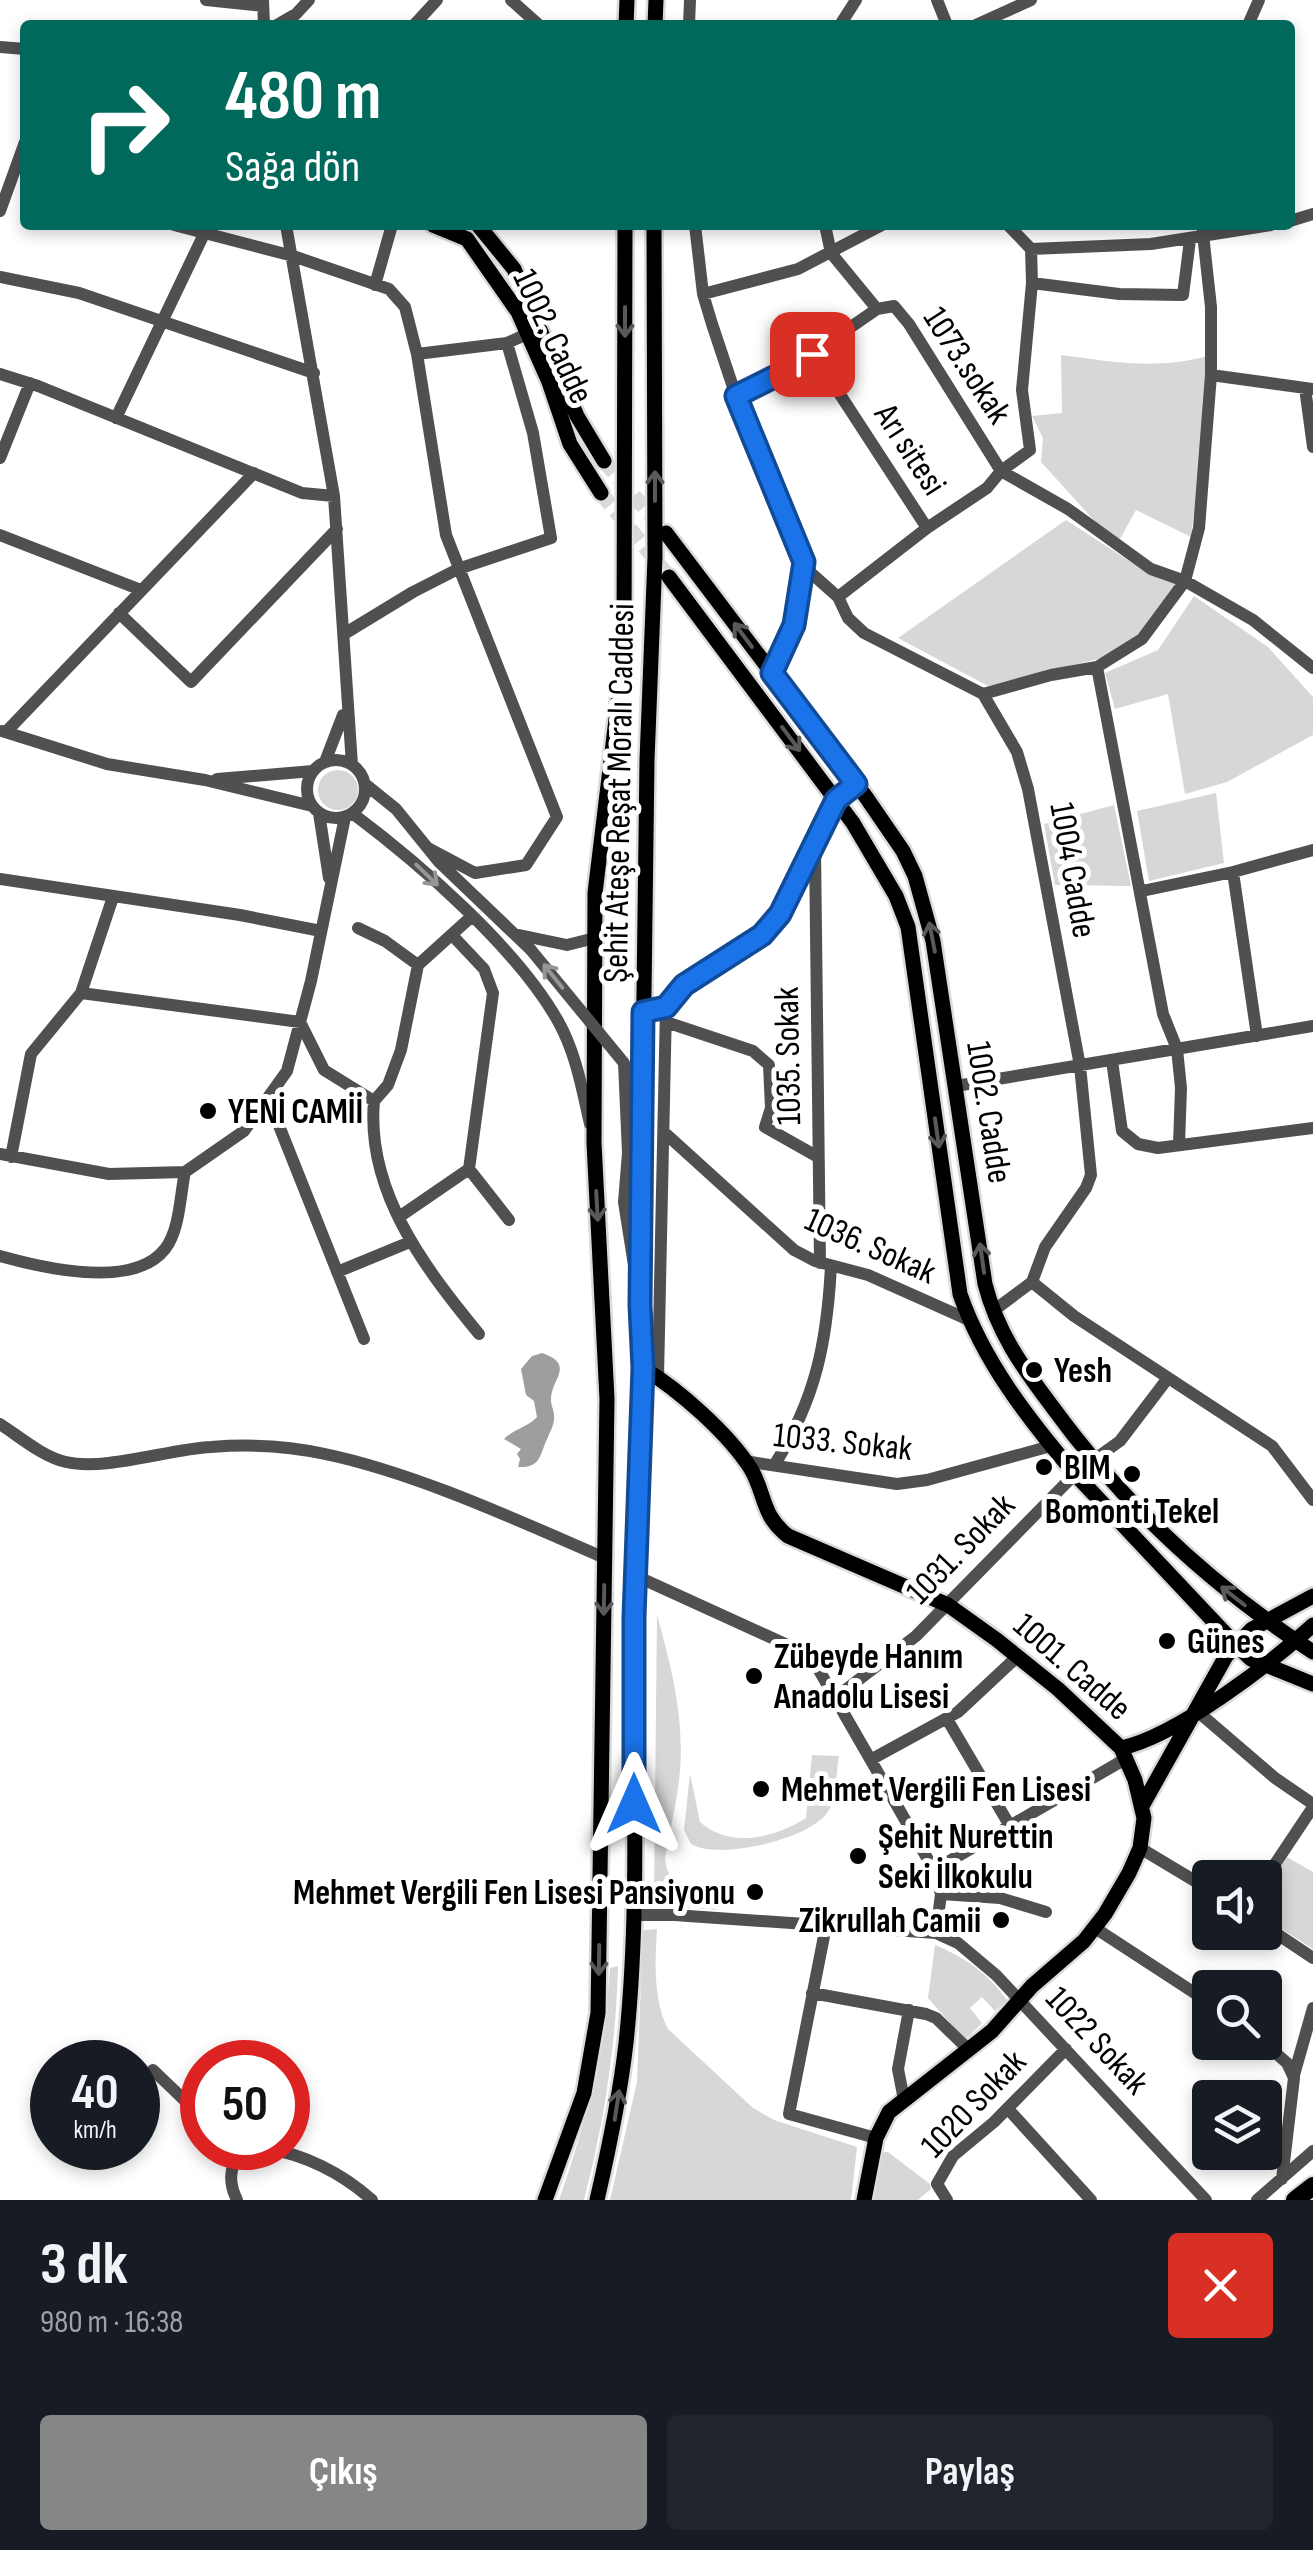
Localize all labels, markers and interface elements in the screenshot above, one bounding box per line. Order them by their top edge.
text: 480 m [225,55,381,139]
icon: right [60,60,190,190]
text: Sağa dön [225,140,360,195]
street label: 1002. Cadde [503,263,602,411]
street label: 1073.sokak [913,299,1021,433]
one-way arrow [616,306,634,338]
pin [770,312,855,397]
icon: arrive [785,327,840,382]
street label: Arı sitesi [864,395,955,504]
one-way arrow [645,470,664,502]
street label: Şehit Ateşe Reşat Moralı Caddesi [595,603,644,983]
one-way arrow [733,622,754,649]
one-way arrow [780,725,801,752]
street label: 1004 Cadde [1039,799,1106,941]
one-way arrow [415,863,439,887]
one-way arrow [921,922,940,954]
one-way arrow [542,963,564,989]
street label: 1035. Sokak [766,986,811,1126]
street label: 1002. Cadde [956,1038,1021,1186]
place label: YENİ CAMİİ [228,1091,363,1134]
marker: YENİ CAMİİ [197,1100,219,1122]
one-way arrow [929,1116,947,1148]
one-way arrow [588,1189,607,1221]
street label: 1036. Sokak [798,1198,943,1295]
one-way arrow [972,1242,991,1275]
place label: Yesh [1054,1350,1112,1393]
marker: Yesh [1023,1359,1045,1381]
street label: 1033. Sokak [771,1414,915,1471]
place label: BIM [1064,1447,1111,1490]
marker: BIM [1033,1456,1055,1478]
marker: Bomonti Tekel [1121,1463,1143,1485]
street label: 1031. Sokak [898,1484,1025,1613]
place label: Bomonti Tekel [1045,1491,1219,1534]
one-way arrow [595,1584,614,1616]
one-way arrow [1221,1585,1247,1607]
street label: 1001. Cadde [1004,1604,1140,1730]
place label: Günes [1187,1621,1265,1664]
marker: Günes [1156,1630,1178,1652]
place label: Zübeyde Hanım Anadolu Lisesi [773,1636,963,1719]
marker: Zübeyde Hanım Anadolu Lisesi [743,1665,765,1687]
position arrow [582,1752,686,1856]
place label: Mehmet Vergili Fen Lisesi [781,1769,1091,1812]
marker: Mehmet Vergili Fen Lisesi [750,1778,772,1800]
place label: Şehit Nurettin Seki İlkokulu [878,1816,1054,1899]
marker: Şehit Nurettin Seki İlkokulu [847,1845,869,1867]
map controls [1192,1860,1282,2170]
button: sound [1192,1860,1282,1950]
place label: Mehmet Vergili Fen Lisesi Pansiyonu [293,1872,735,1915]
marker: Mehmet Vergili Fen Lisesi Pansiyonu [744,1881,766,1903]
place label: Zikrullah Camii [799,1900,981,1943]
marker: Zikrullah Camii [990,1909,1012,1931]
one-way arrow [589,1944,608,1976]
button: search [1192,1970,1282,2060]
street label: 1022 Sokak [1036,1978,1158,2104]
speed limit sign: 50 [180,2040,310,2170]
street label: 1020 Sokak [912,2041,1036,2167]
text: 40 [71,2063,119,2123]
button: layers [1192,2080,1282,2170]
one-way arrow [608,2089,627,2121]
text: km/h [73,2115,117,2146]
text: 3 dk [40,2229,128,2301]
button: close [1168,2233,1273,2338]
text: 980 m · 16:38 [40,2303,183,2342]
button: Çıkış [40,2415,647,2530]
button: Paylaş [667,2415,1273,2530]

